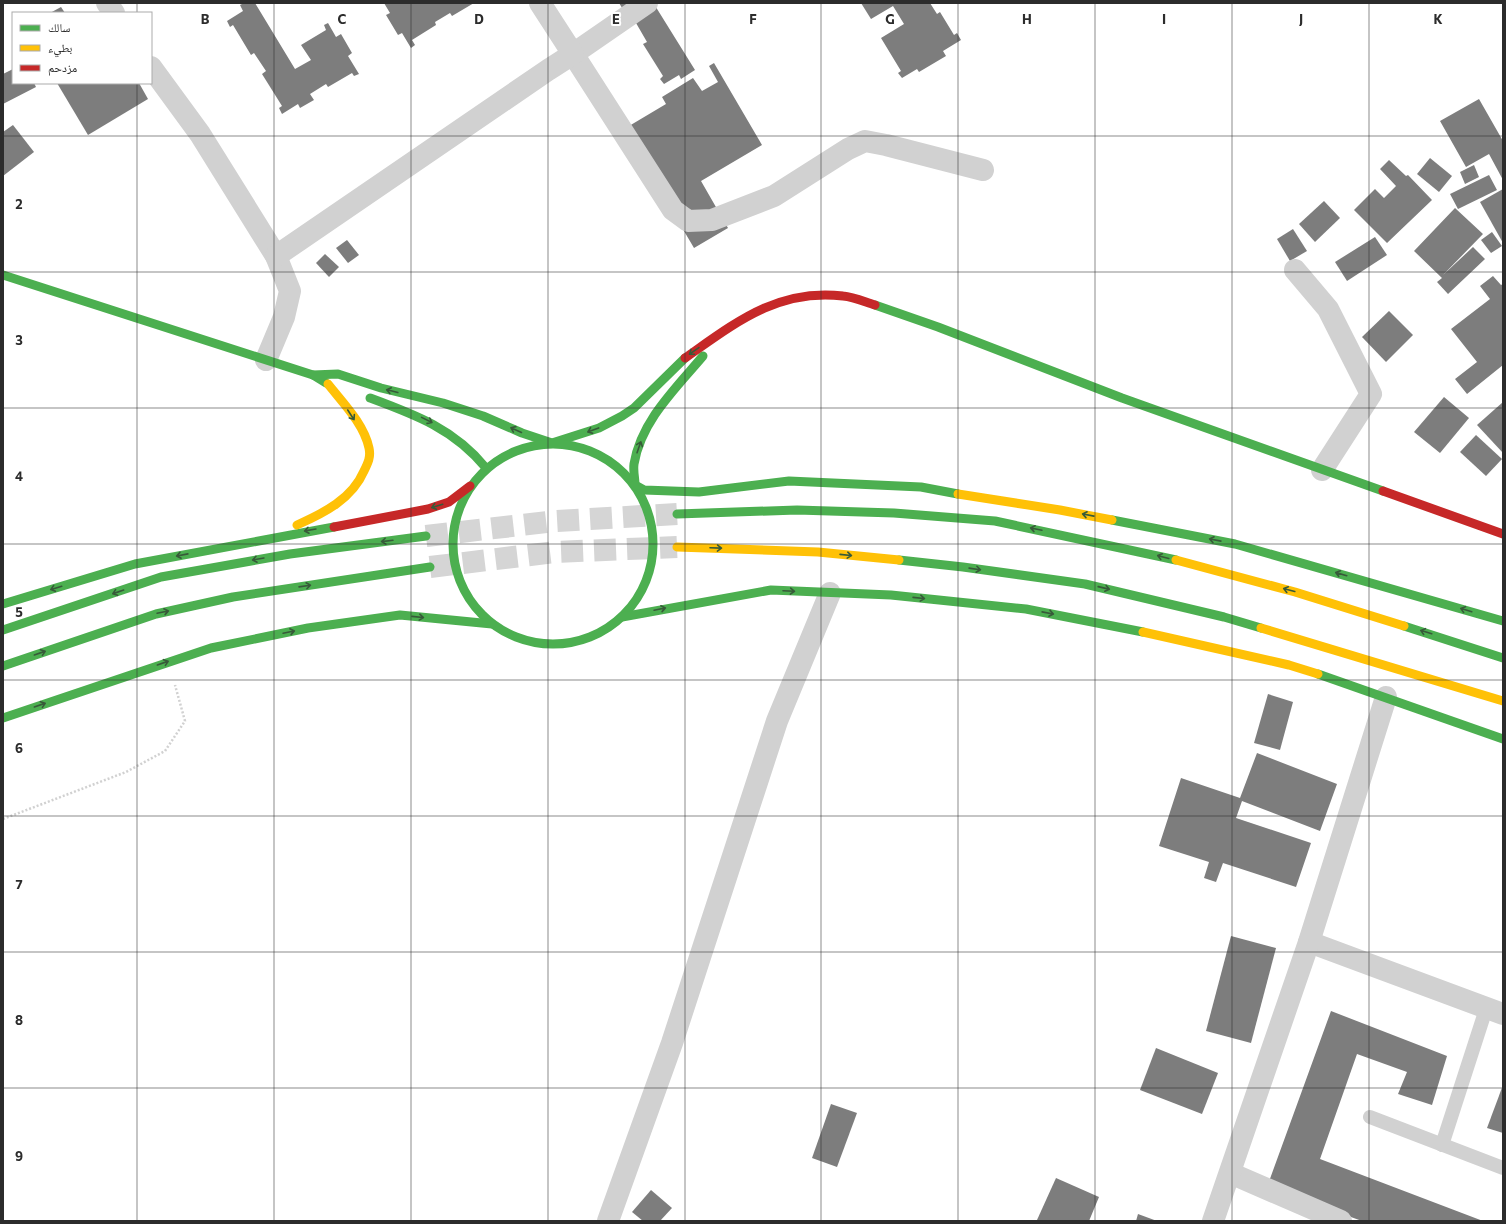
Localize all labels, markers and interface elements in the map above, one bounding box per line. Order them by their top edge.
text: B [201,11,210,27]
text: C [338,11,347,27]
text: D [474,11,484,27]
text: E [612,11,620,27]
text: F [749,11,757,27]
text: G [885,11,895,27]
text: H [1022,11,1032,27]
text: I [1162,11,1166,27]
text: J [1299,11,1303,27]
text: K [1433,11,1443,27]
legend [12,12,152,84]
text: سالك [48,20,70,34]
text: بطيء [48,40,72,58]
text: مزدحم [48,60,77,76]
text: 2 [15,196,23,212]
text: 3 [15,332,23,348]
one-way arrow [689,347,700,355]
one-way arrow [386,386,399,394]
one-way arrow [347,409,355,420]
one-way arrow [421,417,433,424]
one-way arrow [510,425,522,433]
one-way arrow [587,427,599,435]
one-way arrow [635,441,643,453]
text: 4 [15,468,23,484]
one-way arrow [432,503,444,511]
one-way arrow [1081,511,1094,519]
one-way arrow [1030,525,1043,533]
one-way arrow [304,527,317,535]
one-way arrow [1209,536,1222,544]
one-way arrow [381,537,394,545]
one-way arrow [709,544,722,552]
one-way arrow [176,551,189,559]
one-way arrow [839,551,852,558]
one-way arrow [1157,552,1170,560]
one-way arrow [252,556,265,564]
one-way arrow [968,565,981,573]
one-way arrow [1335,569,1348,577]
one-way arrow [298,582,311,590]
one-way arrow [50,585,63,592]
one-way arrow [1097,585,1110,593]
one-way arrow [1282,586,1295,593]
one-way arrow [782,587,795,595]
one-way arrow [113,588,125,596]
one-way arrow [912,594,925,602]
text: 5 [15,604,23,620]
one-way arrow [654,605,667,613]
one-way arrow [1459,606,1472,613]
one-way arrow [156,608,169,616]
one-way arrow [1041,610,1054,618]
one-way arrow [411,613,424,620]
one-way arrow [282,628,295,636]
one-way arrow [1420,628,1433,635]
one-way arrow [33,649,46,656]
one-way arrow [156,659,169,666]
one-way arrow [34,701,46,709]
text: 6 [15,740,23,756]
text: 7 [15,876,23,892]
text: 8 [15,1012,23,1028]
text: 9 [15,1148,23,1164]

